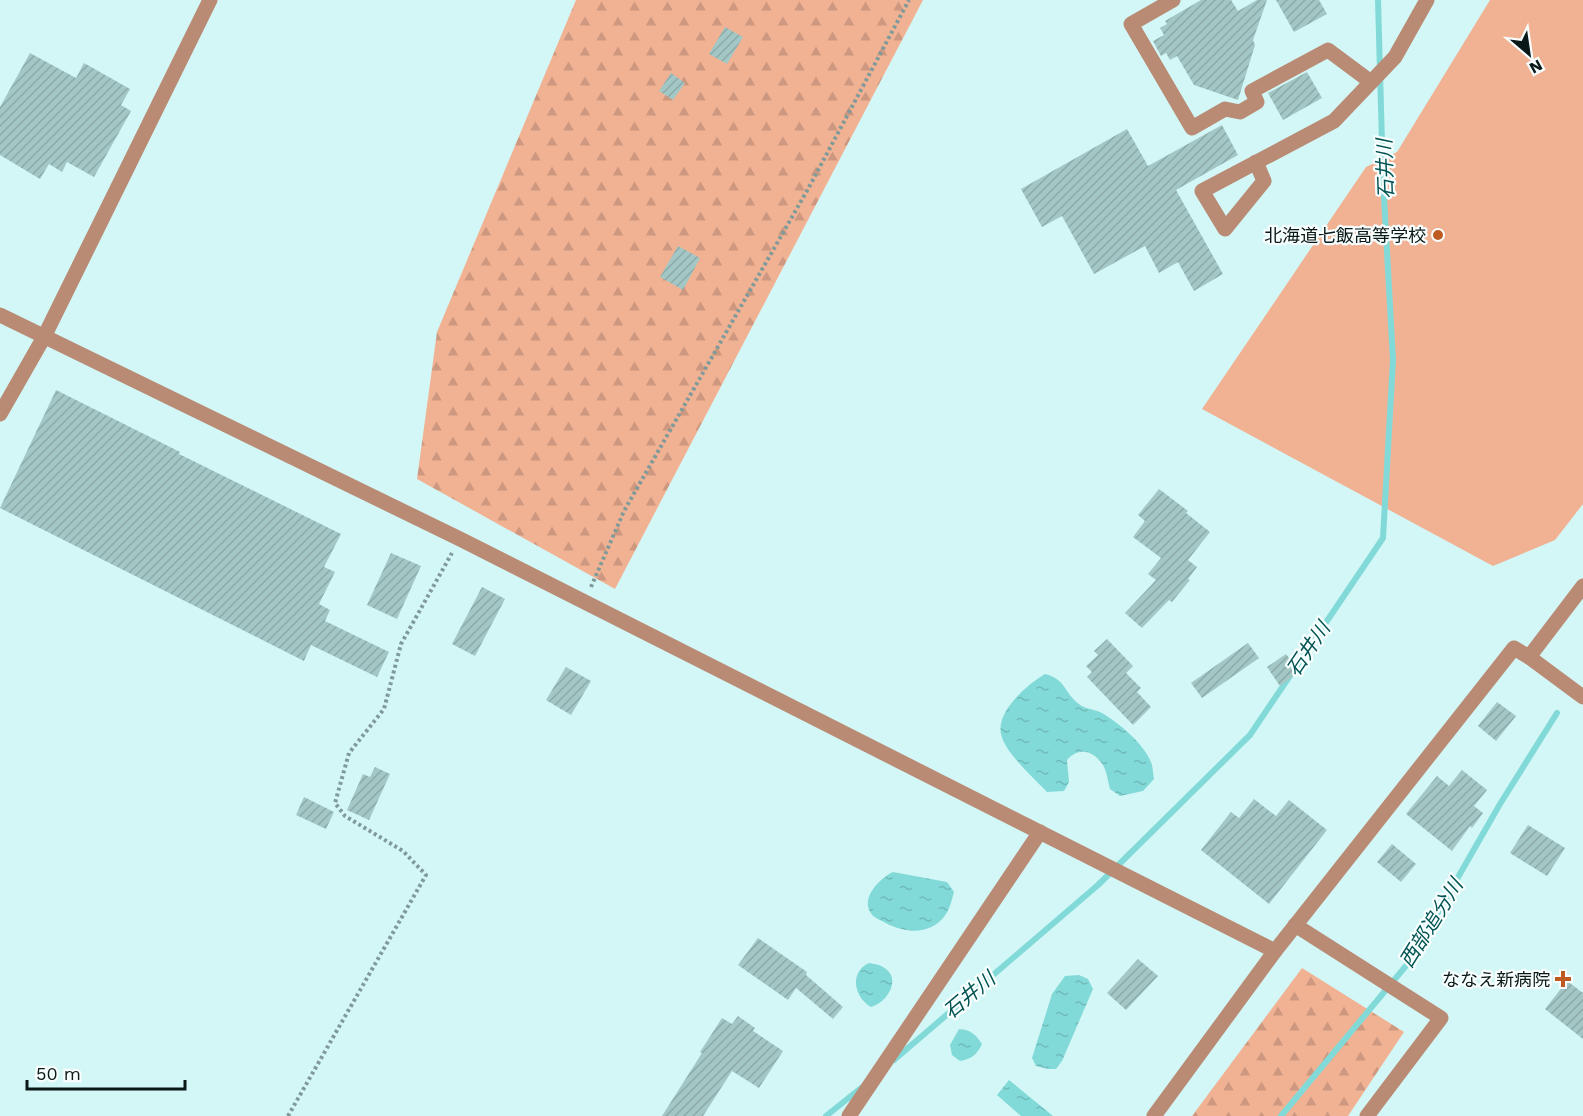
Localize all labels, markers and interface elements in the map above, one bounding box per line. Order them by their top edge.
north arrow [1499,24,1559,84]
text: N [1526,55,1546,78]
water label: 石井川 [1372,137,1398,199]
place label: 北海道七飯高等学校 [1264,225,1426,246]
marker: 北海道七飯高等学校 [1431,228,1445,242]
water label: 石井川 [1281,616,1336,681]
water label: 西部追分川 [1394,873,1469,972]
water label: 石井川 [938,965,1001,1023]
place label: ななえ新病院 [1442,969,1550,990]
marker: ななえ新病院 [1554,970,1572,988]
scale bar [27,1053,184,1091]
text: 50 m [36,1063,81,1084]

